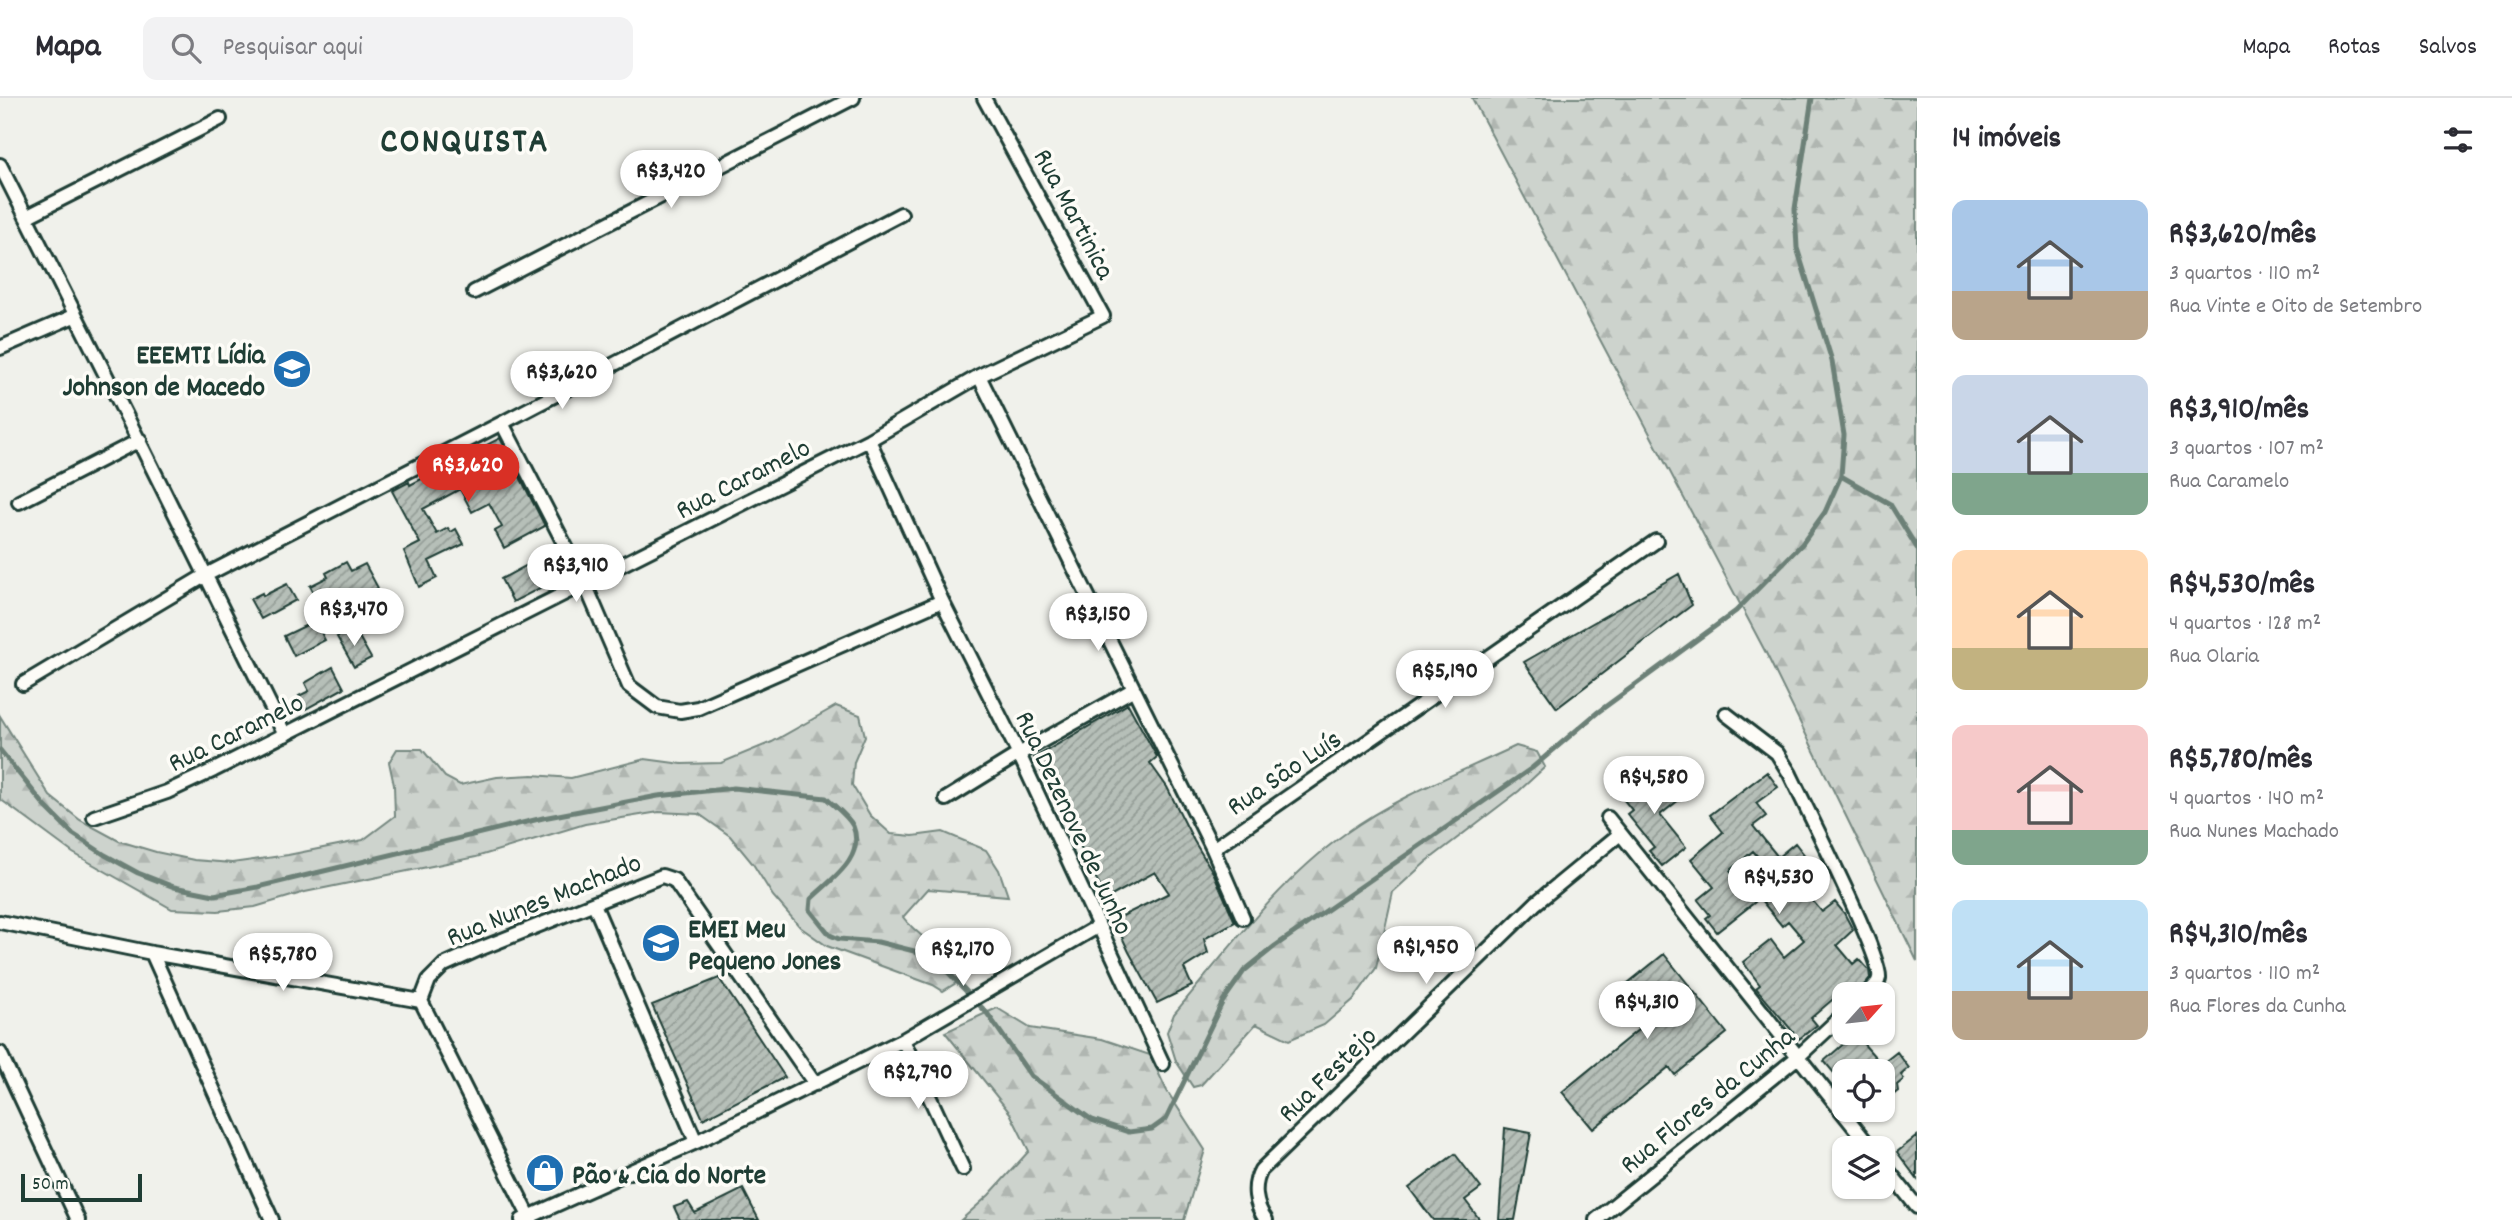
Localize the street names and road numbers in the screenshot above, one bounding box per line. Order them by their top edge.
street label: Rua Martinica [1020,143,1123,289]
street label: Rua Caramelo [670,430,819,533]
street label: Rua Caramelo [163,685,312,786]
street label: Rua Dezenove de Junho [1002,705,1141,943]
street label: Rua São Luís [1220,722,1351,828]
street label: Rua Nunes Machado [441,845,648,960]
street label: Rua Festejo [1271,1019,1388,1134]
street label: Rua Flores da Cunha [1613,1019,1806,1186]

